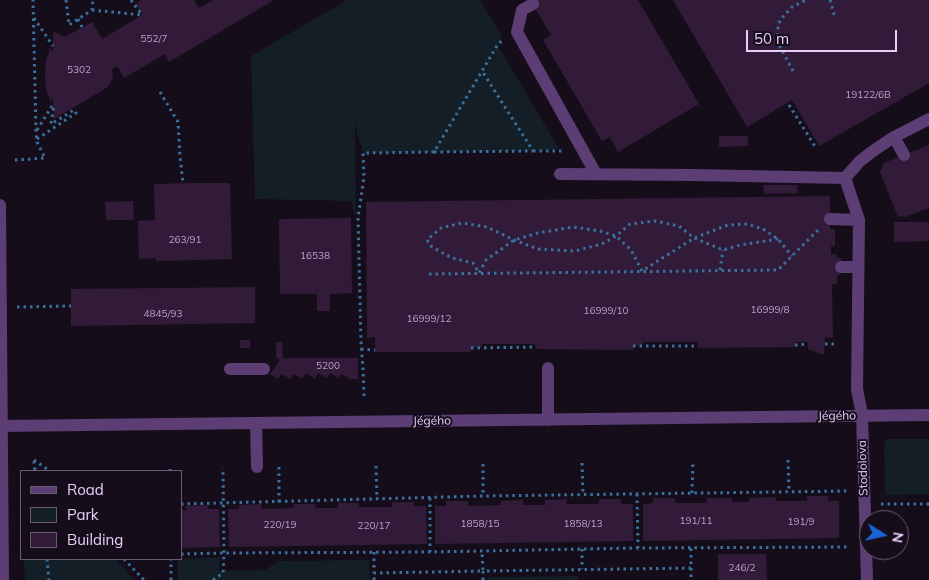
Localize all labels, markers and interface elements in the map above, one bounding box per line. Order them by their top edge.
scale bar [749,20,900,52]
text: 50 m [754,29,789,48]
house number: 552/7 [141,33,167,45]
house number: 5302 [67,64,91,76]
house number: 19122/6B [845,89,891,101]
house number: 263/91 [169,234,201,246]
house number: 16538 [300,250,330,262]
house number: 16999/8 [751,304,789,316]
house number: 16999/10 [584,305,628,317]
house number: 4845/93 [144,308,182,320]
house number: 16999/12 [407,313,451,325]
house number: 5200 [316,360,340,372]
street label: Jégého [818,408,856,424]
street label: Jégého [413,413,451,429]
street label: Stodolova [855,440,871,496]
legend [20,470,182,560]
text: Road [67,480,104,499]
text: Park [67,505,99,524]
north arrow [859,510,909,560]
house number: 191/11 [680,515,712,527]
house number: 191/9 [788,516,814,528]
house number: 1858/15 [461,518,499,530]
house number: 1858/13 [564,518,602,530]
house number: 220/19 [264,519,296,531]
house number: 220/17 [358,520,390,532]
text: Building [67,530,123,549]
text: N [888,531,908,544]
house number: 246/2 [729,562,755,574]

